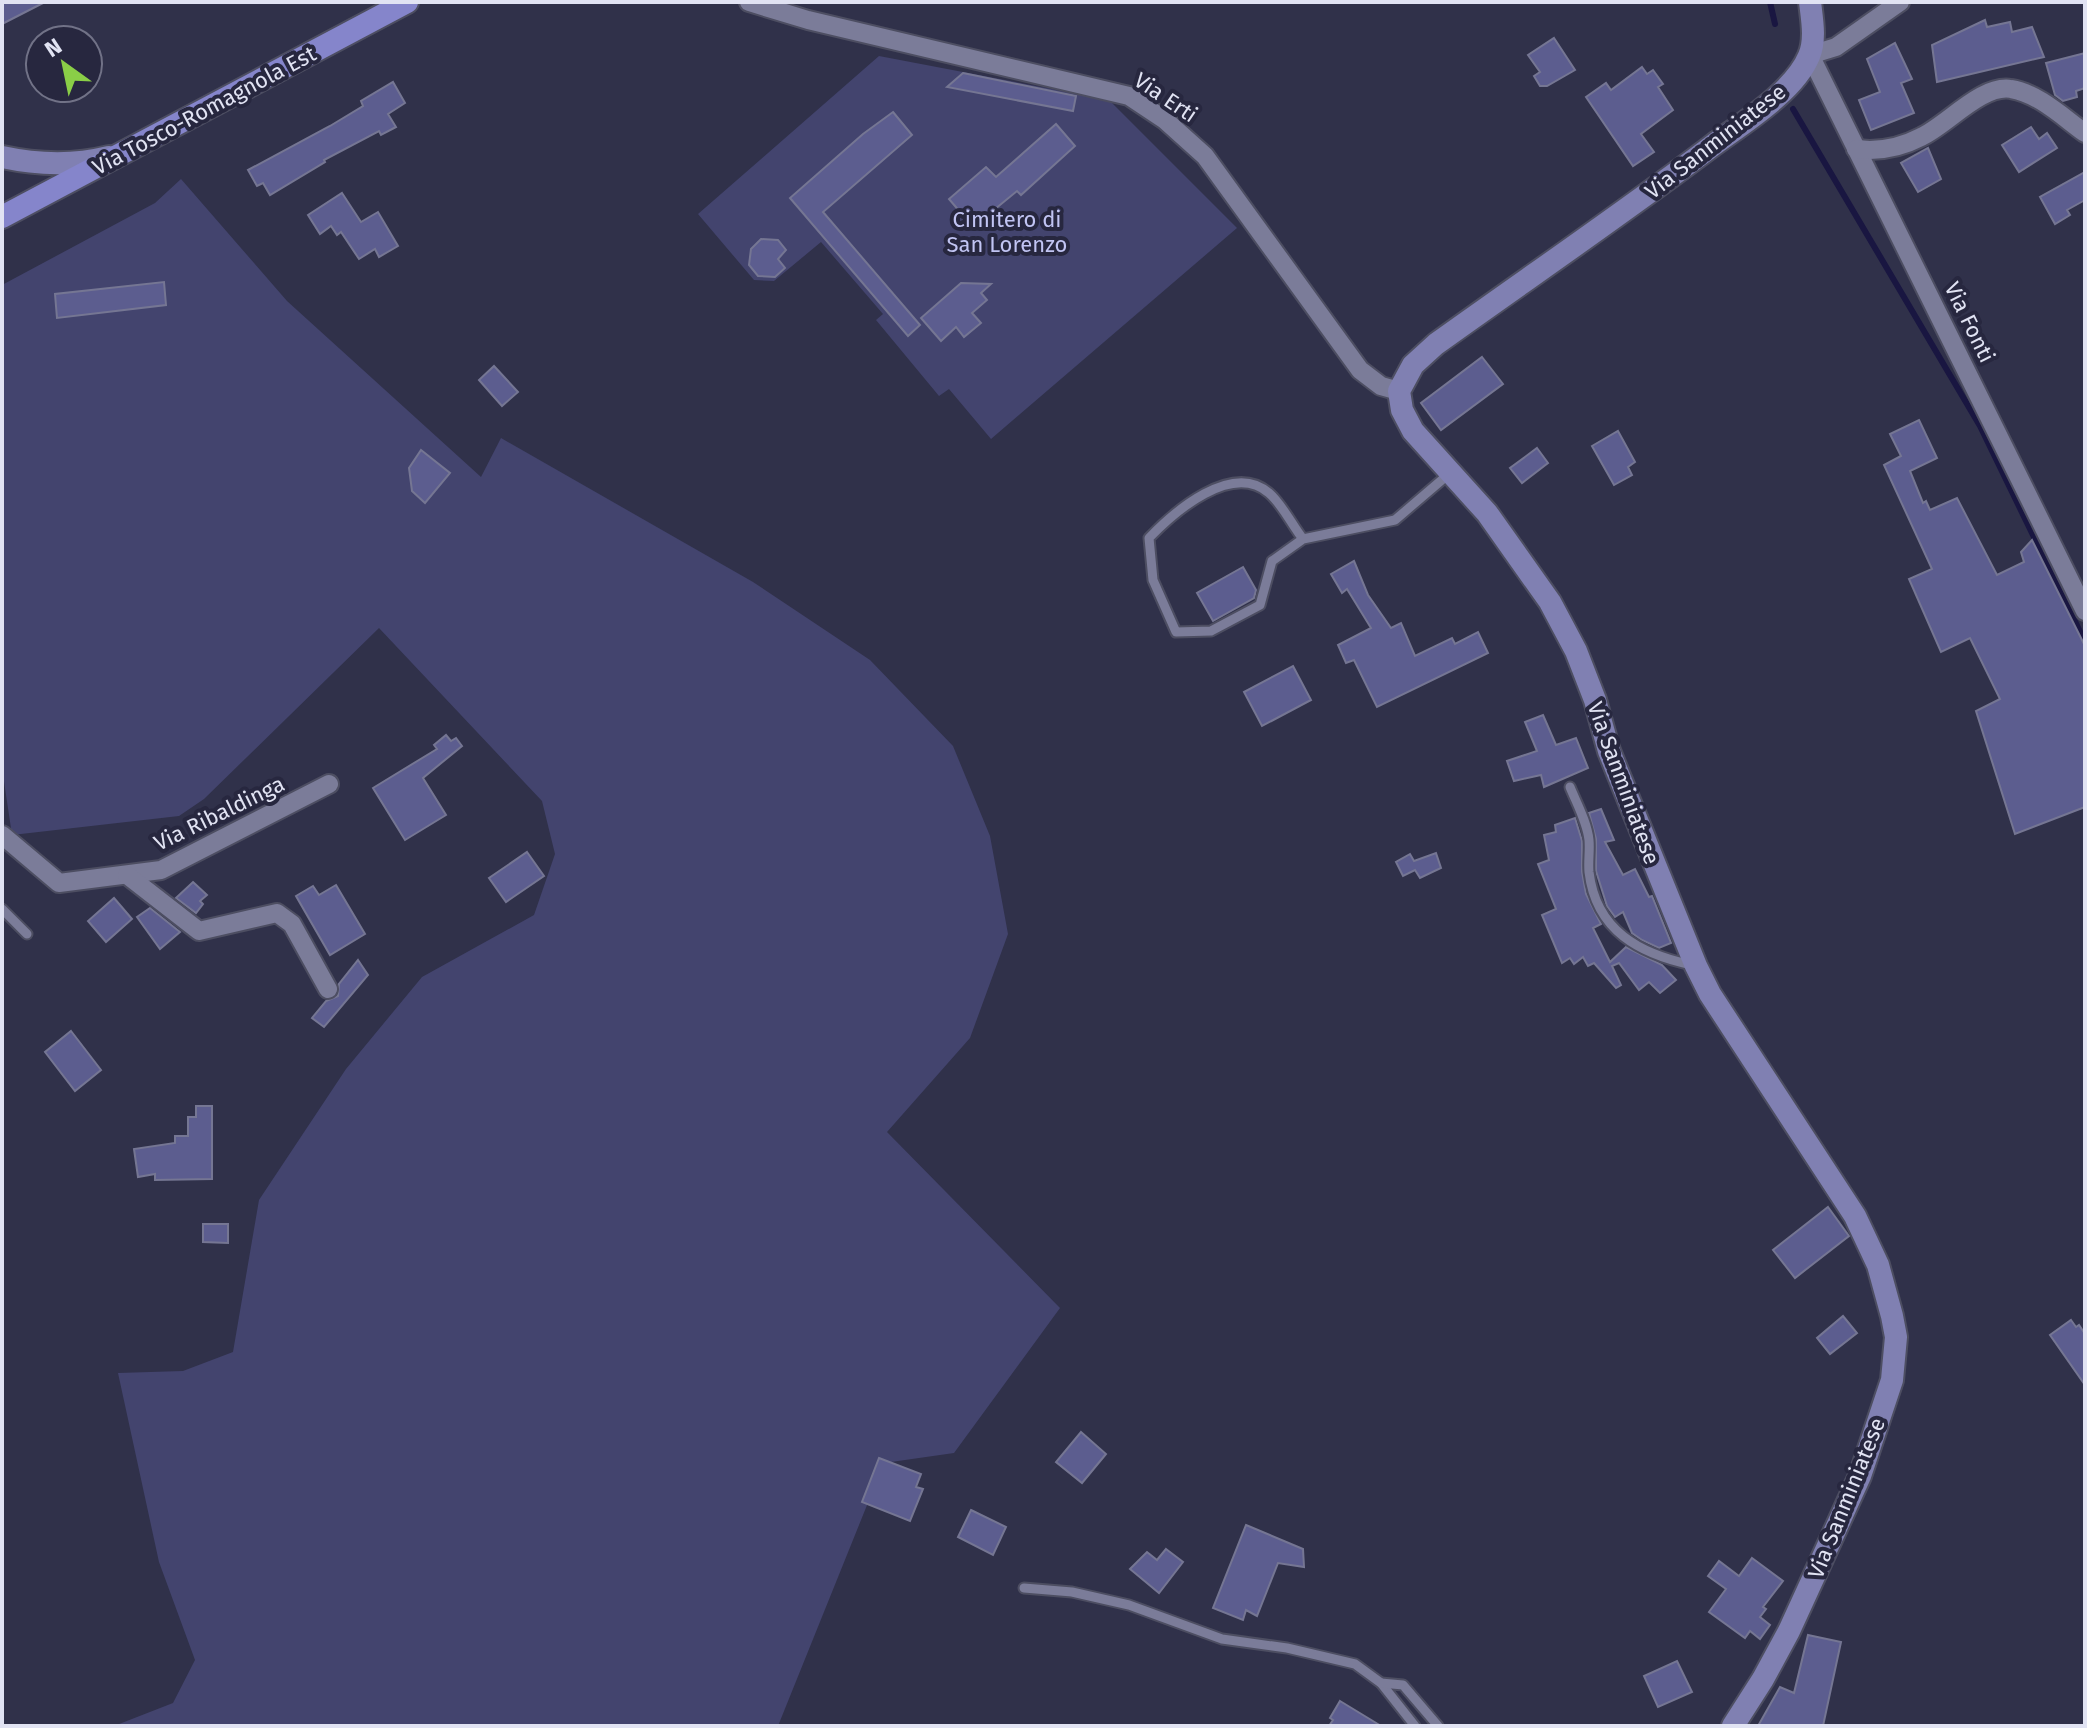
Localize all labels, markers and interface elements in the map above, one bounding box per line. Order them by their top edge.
north arrow [24,24,104,104]
text: N [40,32,67,63]
street label: Via Tosco-Romagnola Est [88,40,321,181]
street label: Via Erti [1129,67,1202,128]
street label: Via Sanminiatese [1640,78,1791,205]
park label: Cimitero di San Lorenzo [947,206,1067,258]
street label: Via Fonti [1939,278,2001,367]
street label: Via Sanminiatese [1582,698,1665,868]
street label: Via Ribaldinga [150,770,289,857]
street label: Via Sanminiatese [1802,1414,1891,1583]

